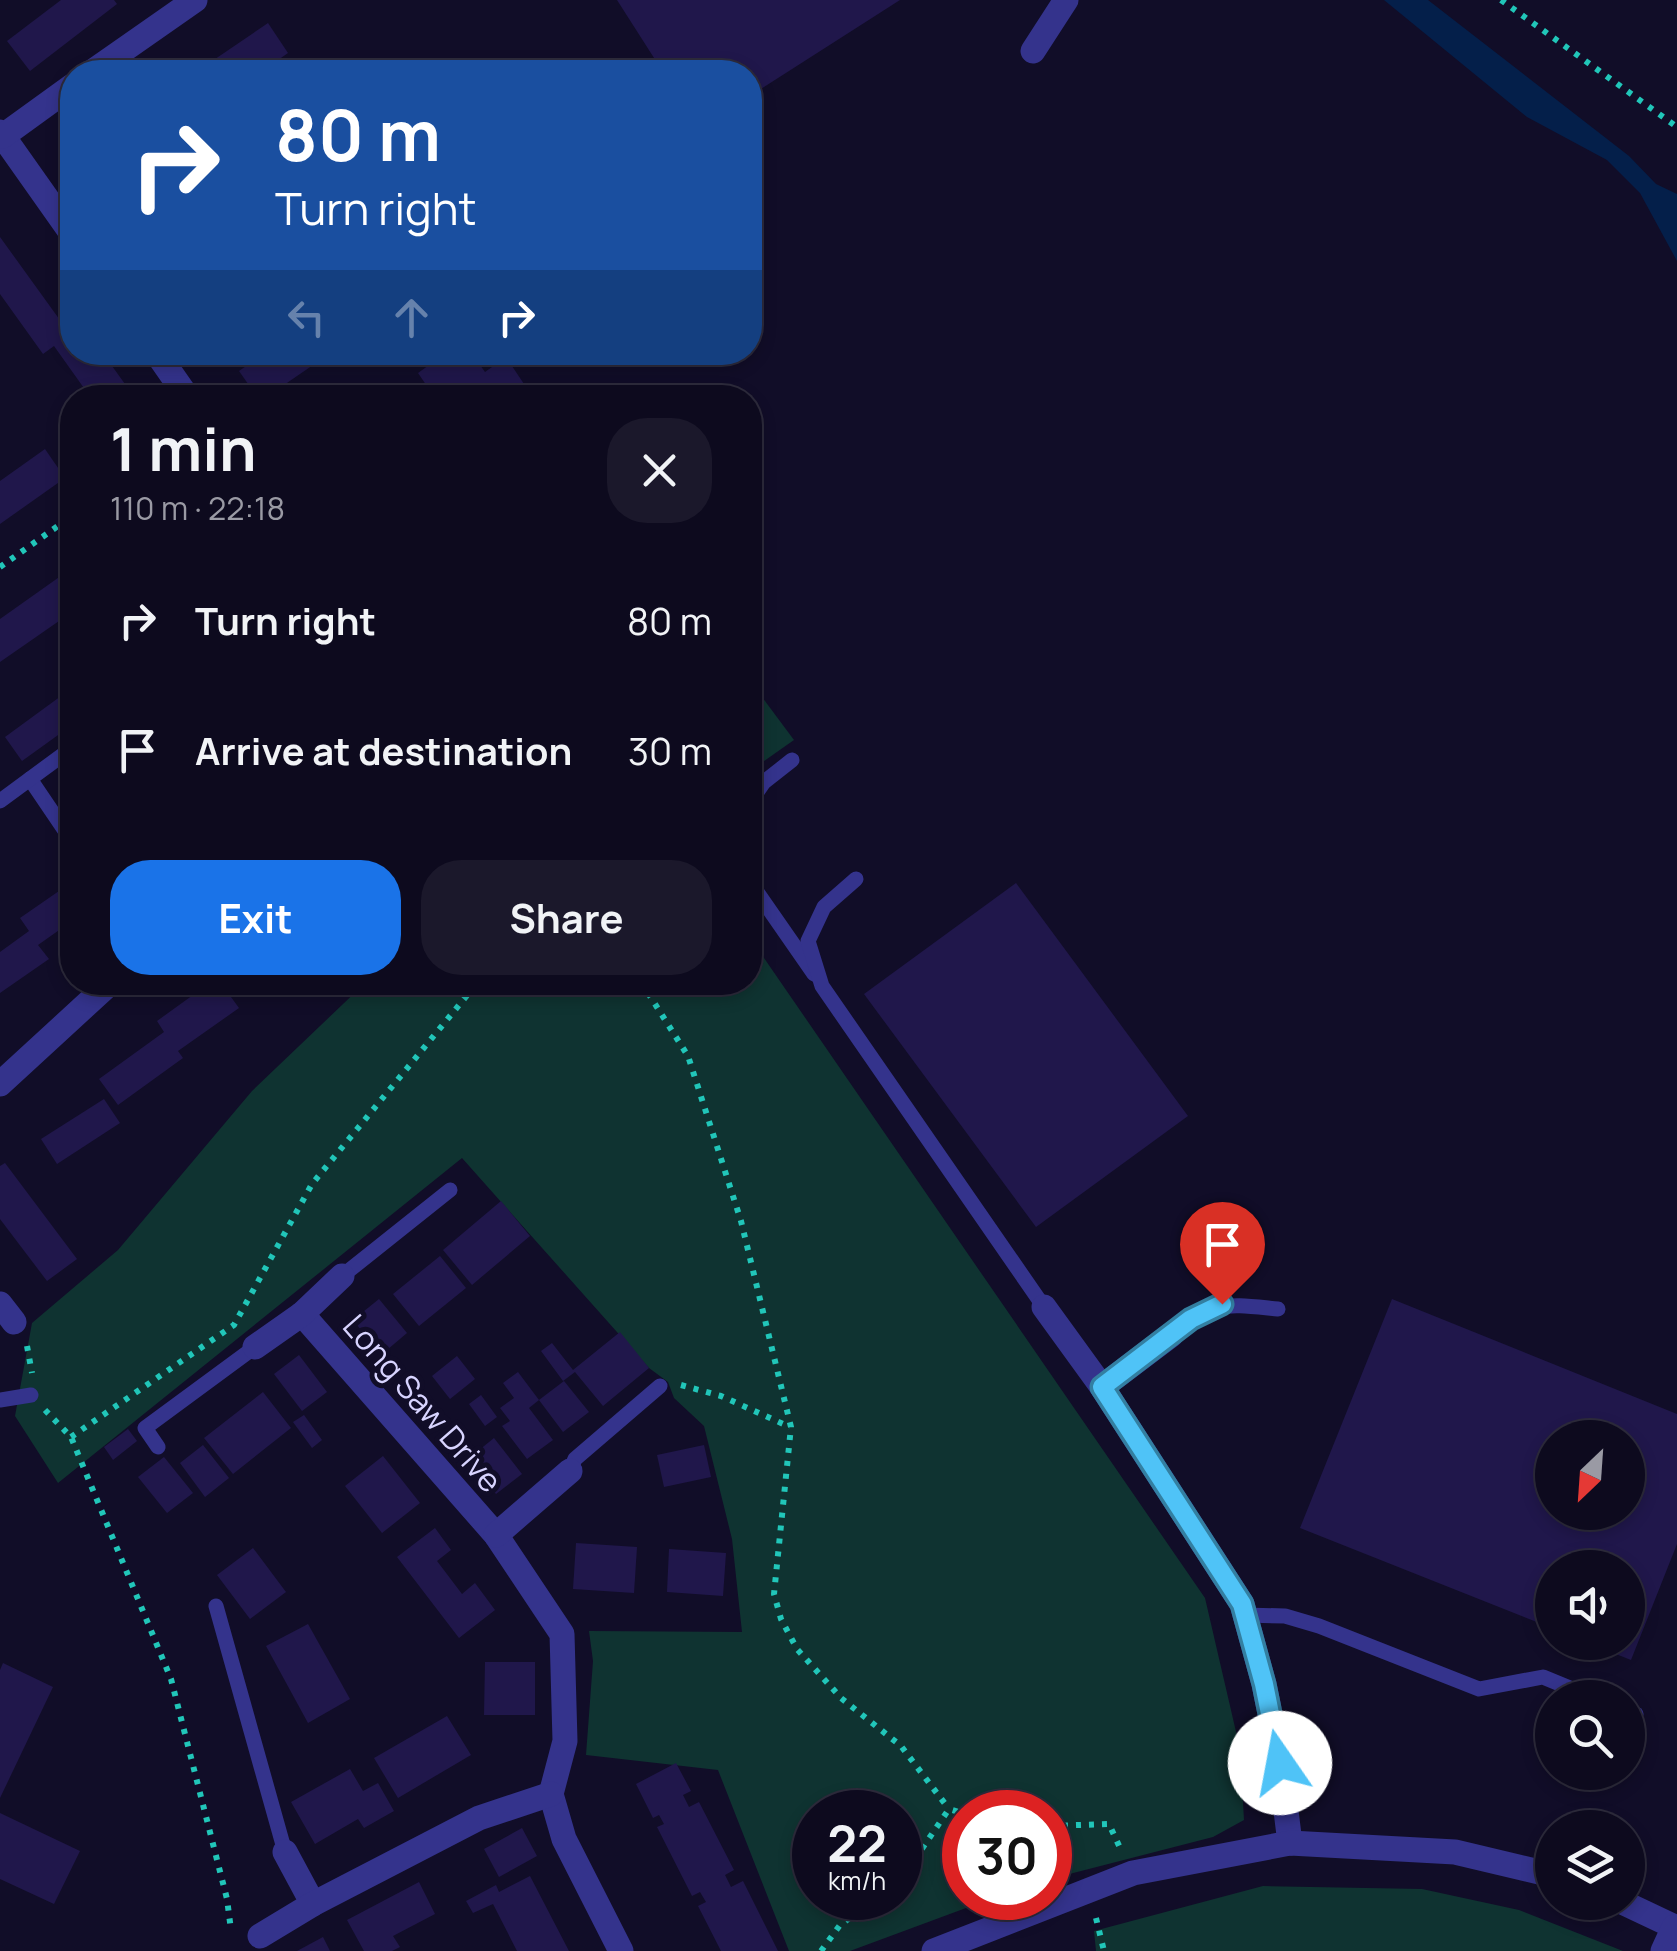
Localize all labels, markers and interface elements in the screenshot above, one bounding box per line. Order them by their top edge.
text: 80 m [275,86,441,182]
icon: right [110,100,240,230]
text: Turn right [275,177,476,239]
icon: left [279,290,334,345]
icon: ahead [384,290,439,345]
icon: right [489,290,544,345]
text: 1 min [110,407,257,489]
button: close [607,418,712,523]
text: 110 m · 22:18 [110,486,285,530]
icon: right [110,593,165,648]
text: Turn right [195,594,376,646]
text: 80 m [627,594,712,646]
icon: arrive [110,723,165,778]
text: Arrive at destination [195,724,572,776]
text: 30 m [628,724,712,776]
button: Exit [110,860,401,975]
button: Share [421,860,712,975]
pin [1180,1202,1265,1305]
icon: arrive [1195,1217,1250,1272]
street label: Long Saw Drive [333,1305,513,1501]
north arrow [1535,1420,1645,1530]
map controls [1535,1420,1645,1920]
button: sound [1535,1550,1645,1660]
button: search [1535,1680,1645,1790]
position arrow [1228,1711,1332,1815]
speed limit sign: 30 [942,1790,1072,1920]
text: 22 [827,1809,887,1877]
button: layers [1535,1810,1645,1920]
text: km/h [828,1863,886,1898]

